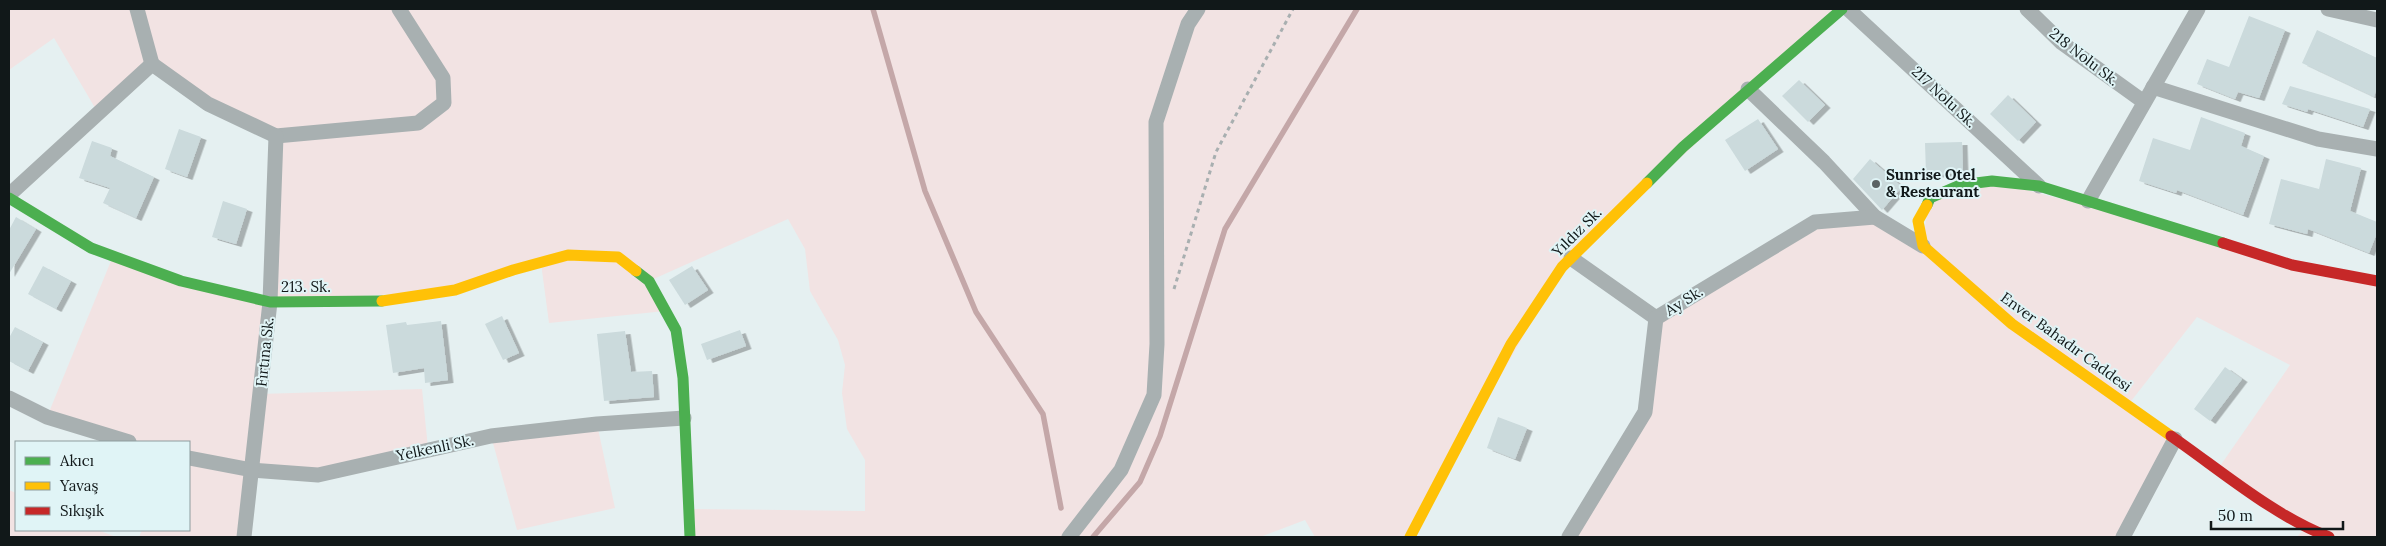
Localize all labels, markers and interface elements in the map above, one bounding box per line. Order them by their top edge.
street label: 218 Nolu Sk. [2046,24,2123,90]
street label: 217 Nolu Sk. [1908,62,1981,131]
place label: Sunrise Otel & Restaurant [1886,165,1980,201]
marker: Sunrise Otel & Restaurant [1870,178,1882,190]
street label: Yıldız Sk. [1547,203,1606,261]
street label: 213. Sk. [281,277,331,296]
street label: Ay Sk. [1660,282,1706,320]
street label: Enver Bahadır Caddesi [1997,288,2135,395]
street label: Fırtına Sk. [251,316,278,388]
street label: Yelkenli Sk. [393,430,475,465]
legend [15,441,190,531]
text: Akıcı [59,451,94,470]
text: Yavaş [59,476,99,495]
scale bar [2211,498,2344,530]
text: Sıkışık [60,501,104,520]
text: 50 m [2218,506,2253,525]

